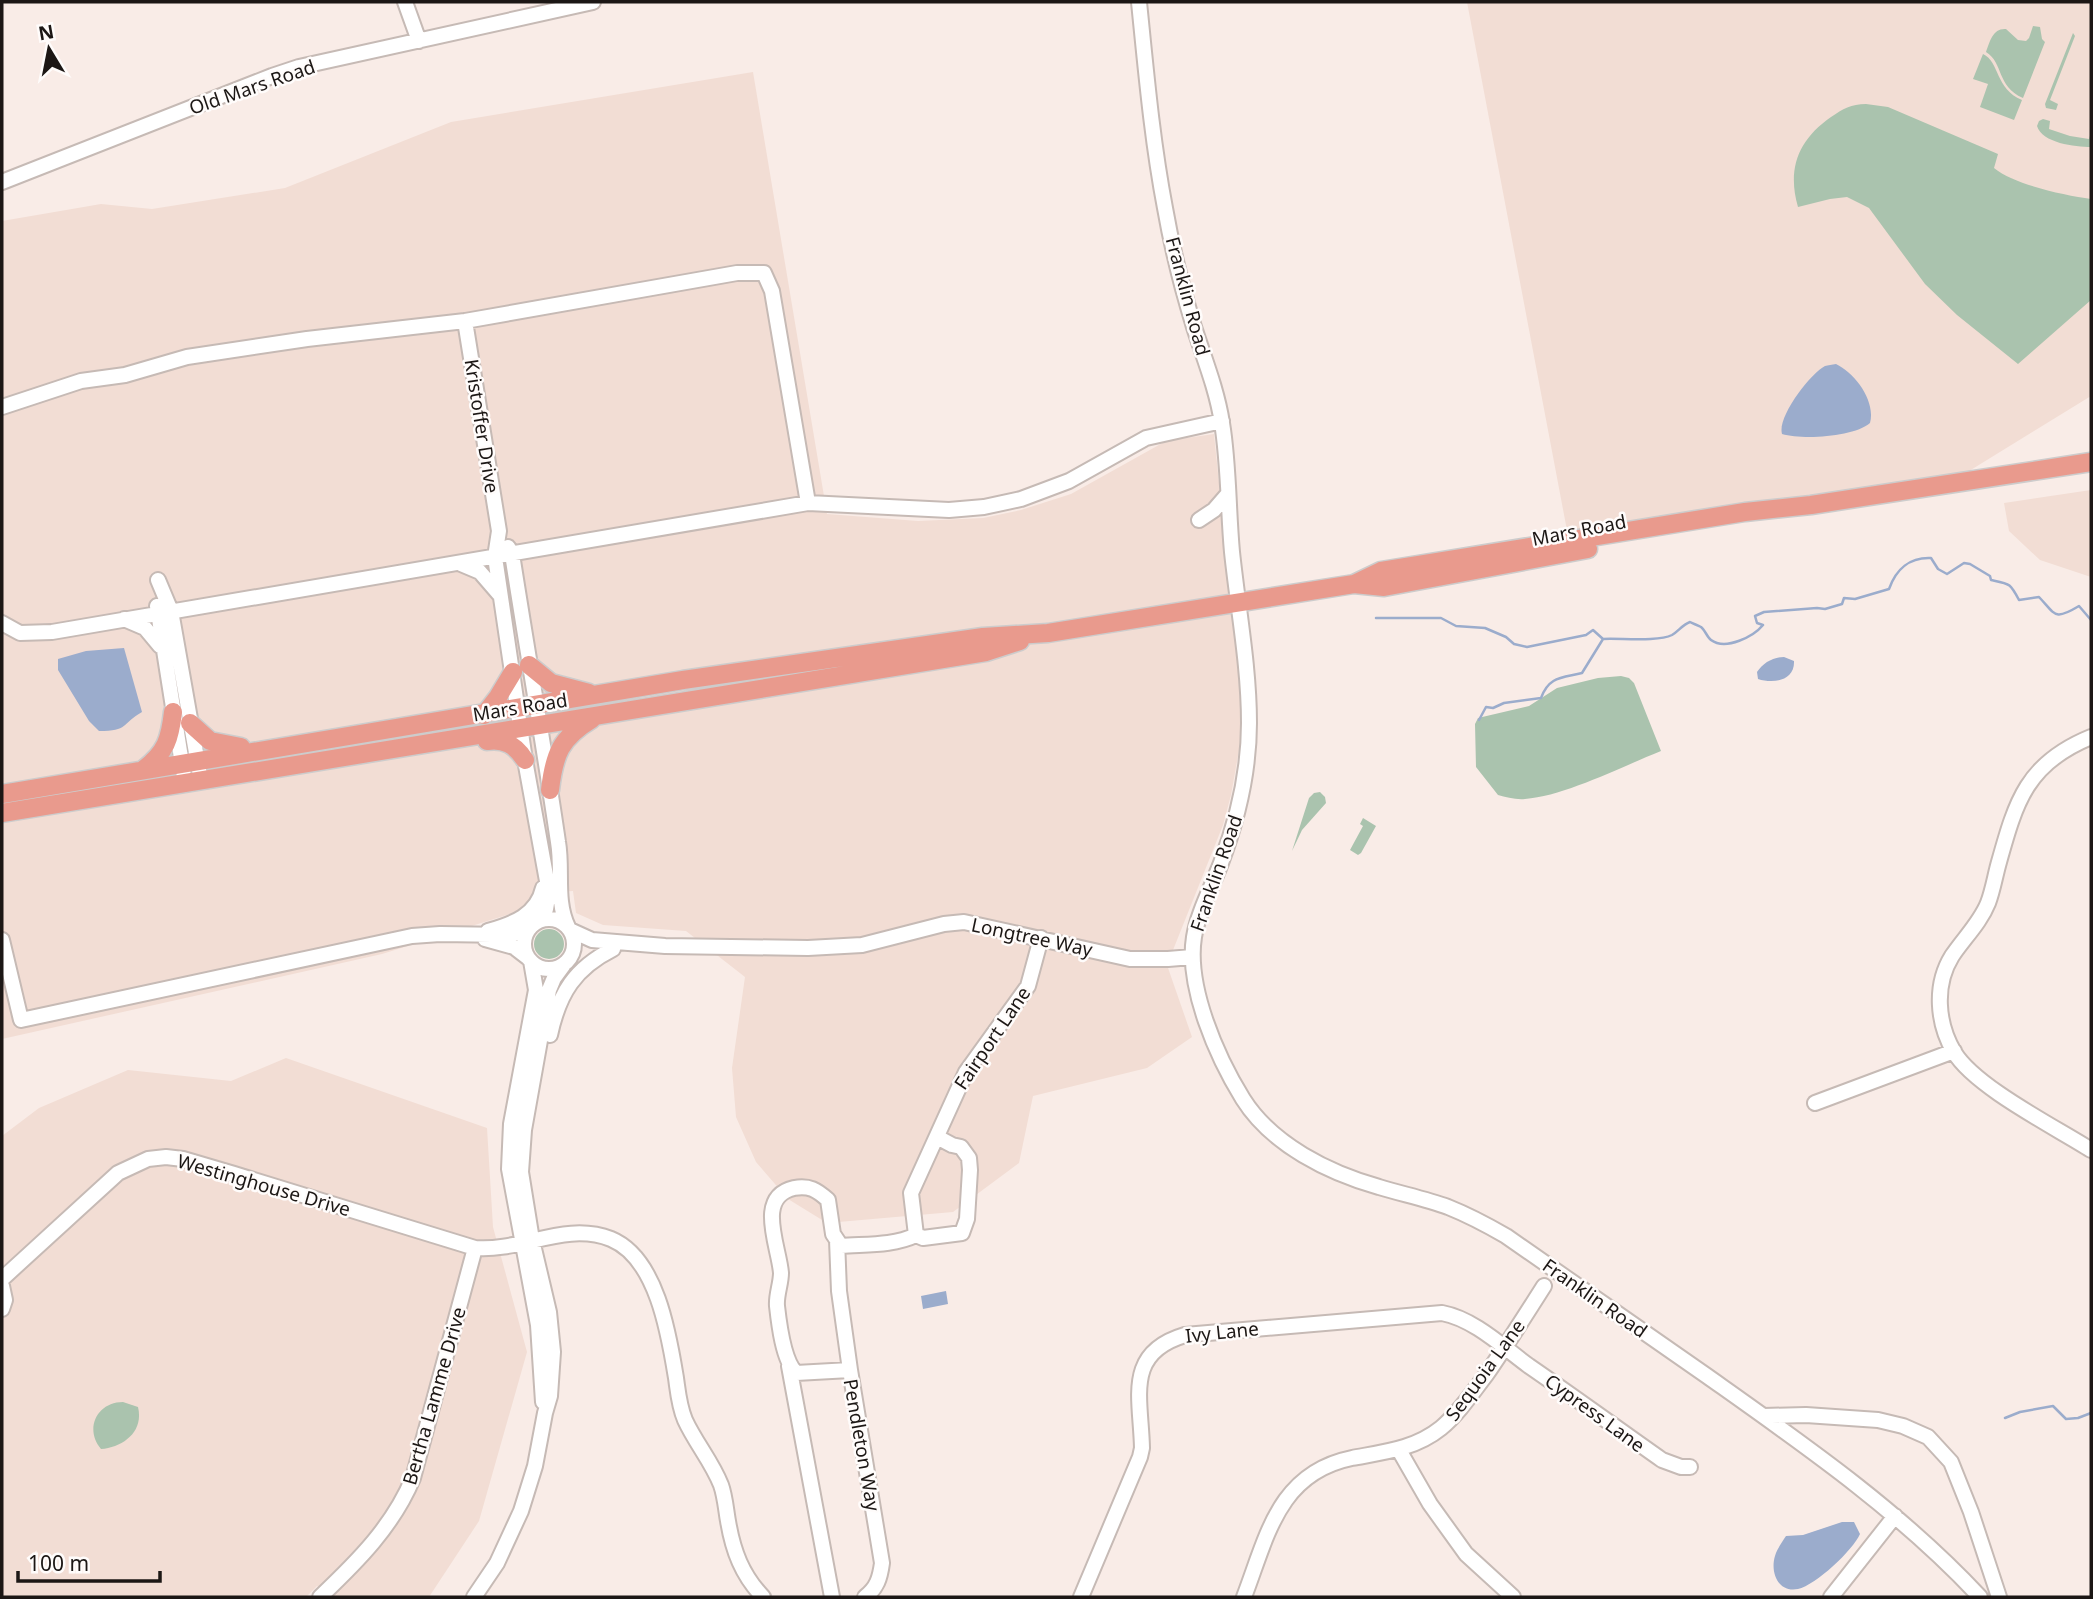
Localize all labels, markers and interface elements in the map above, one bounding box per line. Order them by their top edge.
north arrow [14,14,84,84]
text: N [36,18,56,46]
street label: Old Mars Road [185,53,319,121]
street label: Franklin Road [1160,234,1216,358]
street label: Kristoffer Drive [459,357,505,495]
street label: Mars Road [1530,508,1628,552]
street label: Mars Road [471,687,569,727]
street label: Franklin Road [1184,811,1248,935]
street label: Longtree Way [969,911,1095,963]
street label: Fairport Lane [948,981,1036,1095]
street label: Westinghouse Drive [174,1148,354,1222]
street label: Franklin Road [1538,1252,1652,1344]
street label: Bertha Lamme Drive [396,1304,472,1488]
street label: Sequoia Lane [1439,1314,1531,1426]
street label: Ivy Lane [1184,1315,1260,1349]
street label: Cypress Lane [1540,1368,1650,1458]
street label: Pendleton Way [838,1377,886,1514]
scale bar [18,1540,159,1584]
text: 100 m [28,1549,89,1577]

